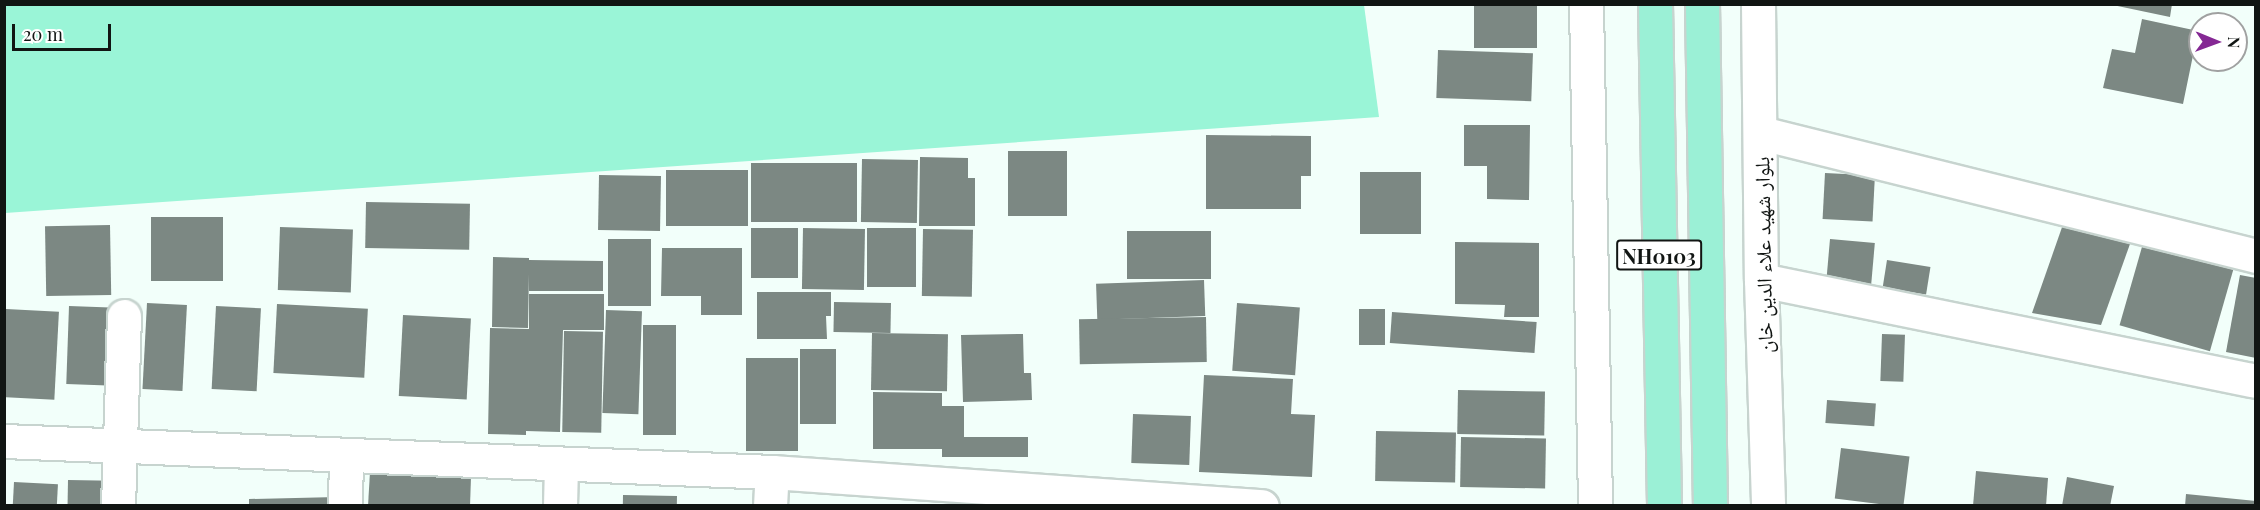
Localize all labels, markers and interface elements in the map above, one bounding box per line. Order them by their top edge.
scale bar [15,12,114,50]
north arrow [2188,12,2248,72]
text: 20 m [23,22,63,46]
text: N [2224,36,2245,48]
street label: بلوار شهید علاء الدین خان [1748,157,1776,353]
road number: NH0103 [1616,238,1702,272]

